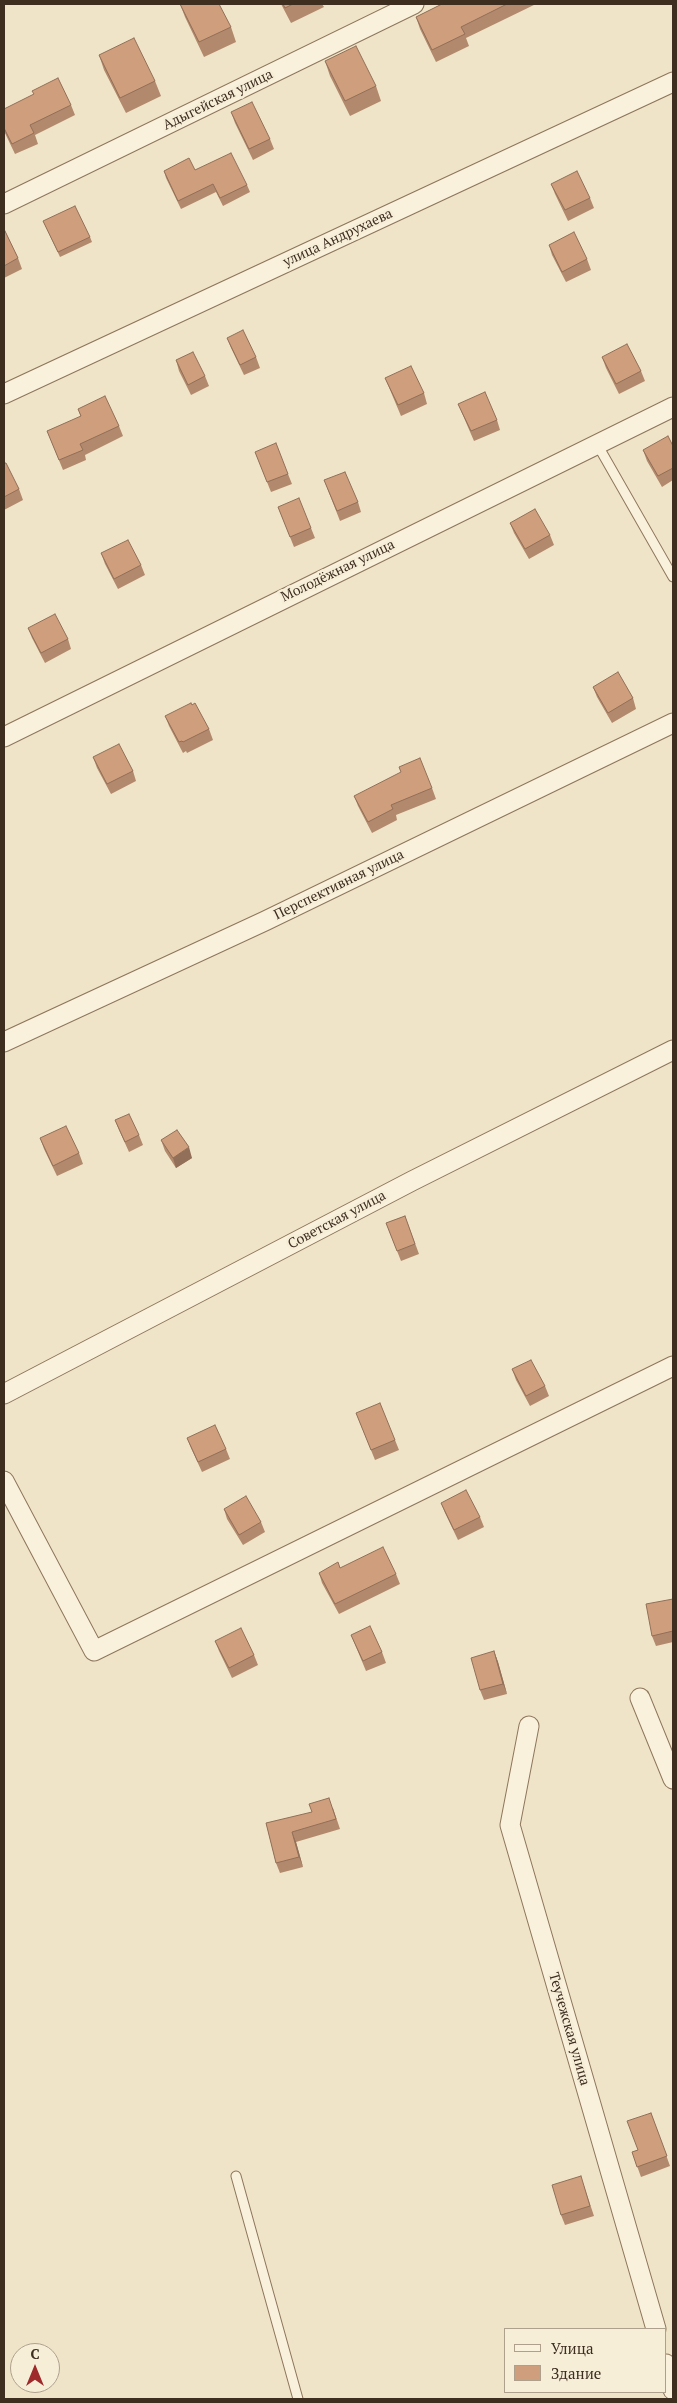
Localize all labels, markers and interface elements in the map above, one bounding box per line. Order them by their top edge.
street label: Адыгейская улица [160,66,276,134]
street label: улица Андрухаева [281,205,395,271]
street label: Молодёжная улица [278,536,398,606]
street label: Перспективная улица [271,846,407,924]
street label: Советская улица [285,1187,389,1253]
street label: Теучежская улица [545,1971,593,2087]
legend [504,2328,667,2393]
text: Улица [551,2338,594,2358]
north arrow [10,2343,60,2393]
text: С [30,2344,40,2363]
text: Здание [551,2363,601,2383]

